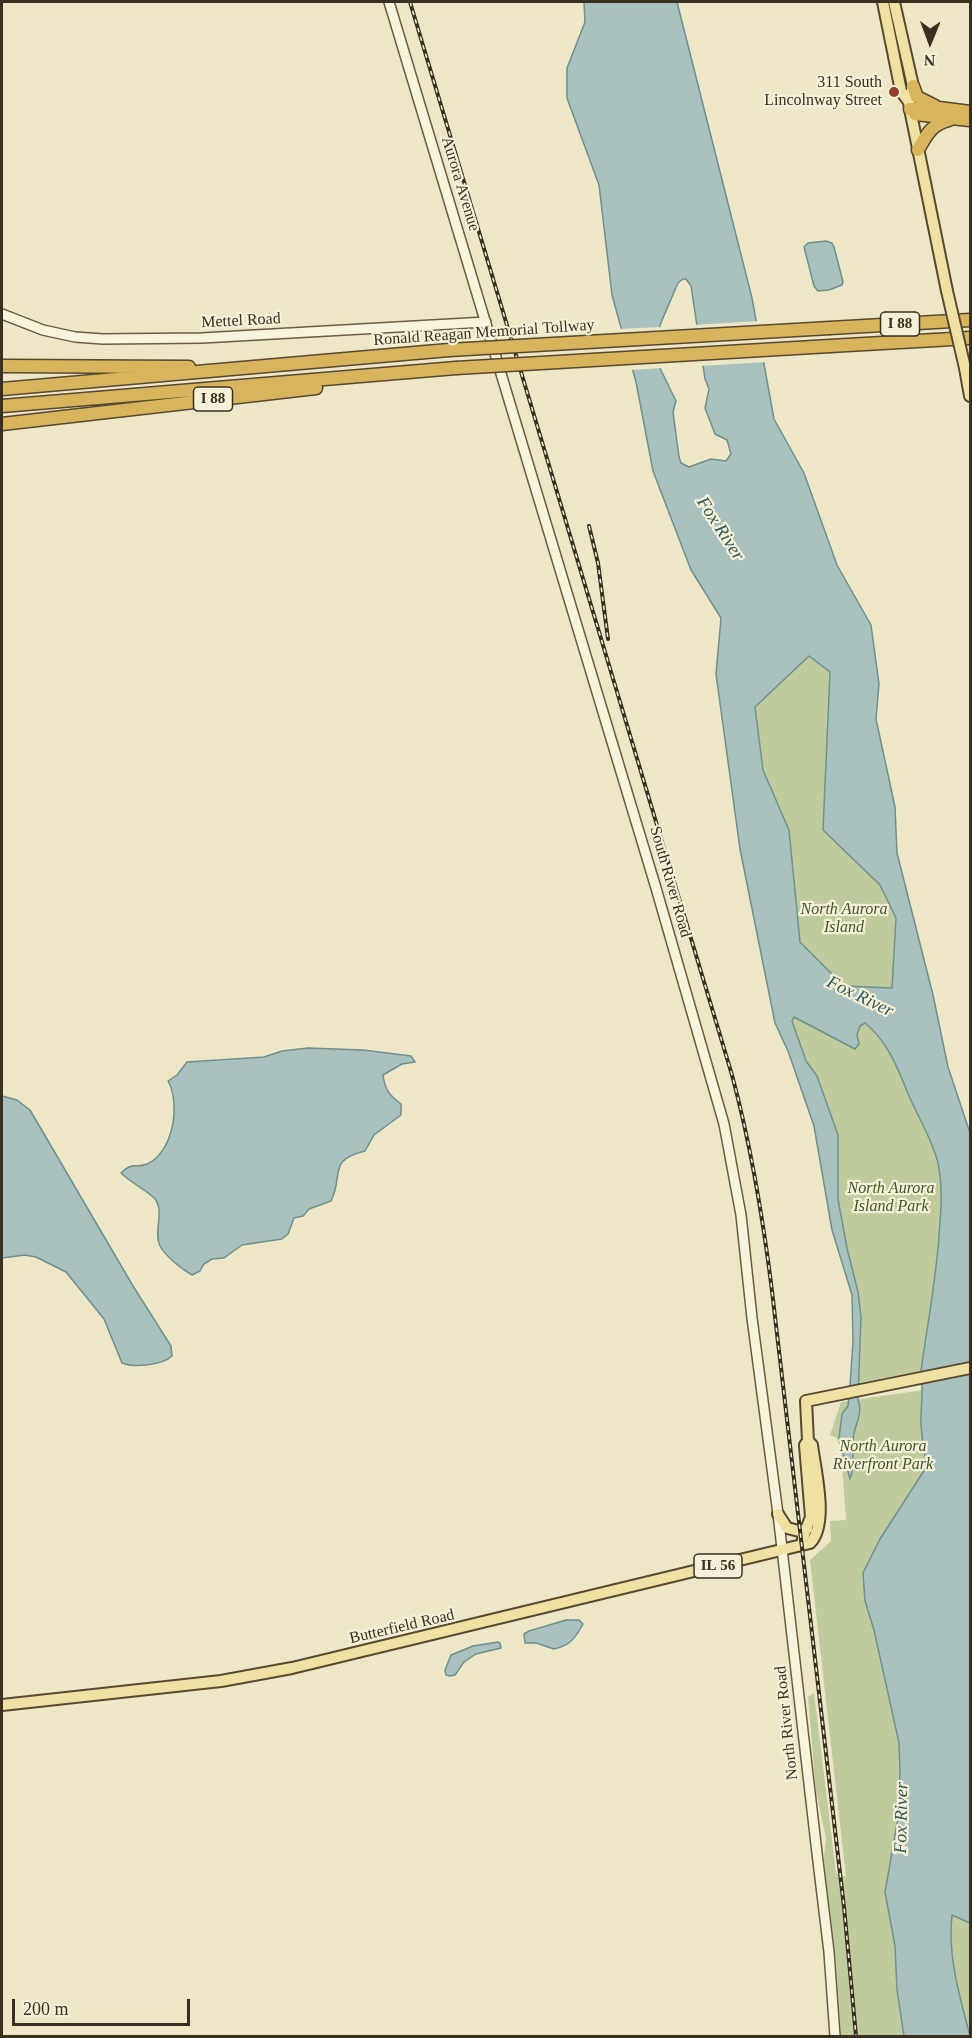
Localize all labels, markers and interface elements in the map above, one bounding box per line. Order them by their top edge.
north arrow [900,12,960,72]
text: N [924,52,936,69]
place label: 311 South Lincolnway Street [764,73,882,111]
marker: 311 South Lincolnway Street [887,85,901,99]
street label: Aurora Avenue [437,134,483,234]
street label: Mettel Road [201,309,281,333]
road number: I 88 [880,312,920,336]
street label: Ronald Reagan Memorial Tollway [373,316,595,350]
road number: I 88 [194,387,232,411]
water label: Fox River [691,493,749,565]
street label: South River Road [645,824,695,940]
park label: North Aurora Island [801,900,887,938]
water label: Fox River [823,972,897,1022]
park label: North Aurora Island Park [848,1179,934,1217]
park label: North Aurora Riverfront Park [833,1437,933,1475]
road number: IL 56 [694,1554,742,1578]
street label: Butterfield Road [348,1606,456,1648]
street label: North River Road [771,1665,803,1781]
water label: Fox River [891,1782,913,1854]
scale bar [15,1987,194,2025]
text: 200 m [23,1999,69,2019]

